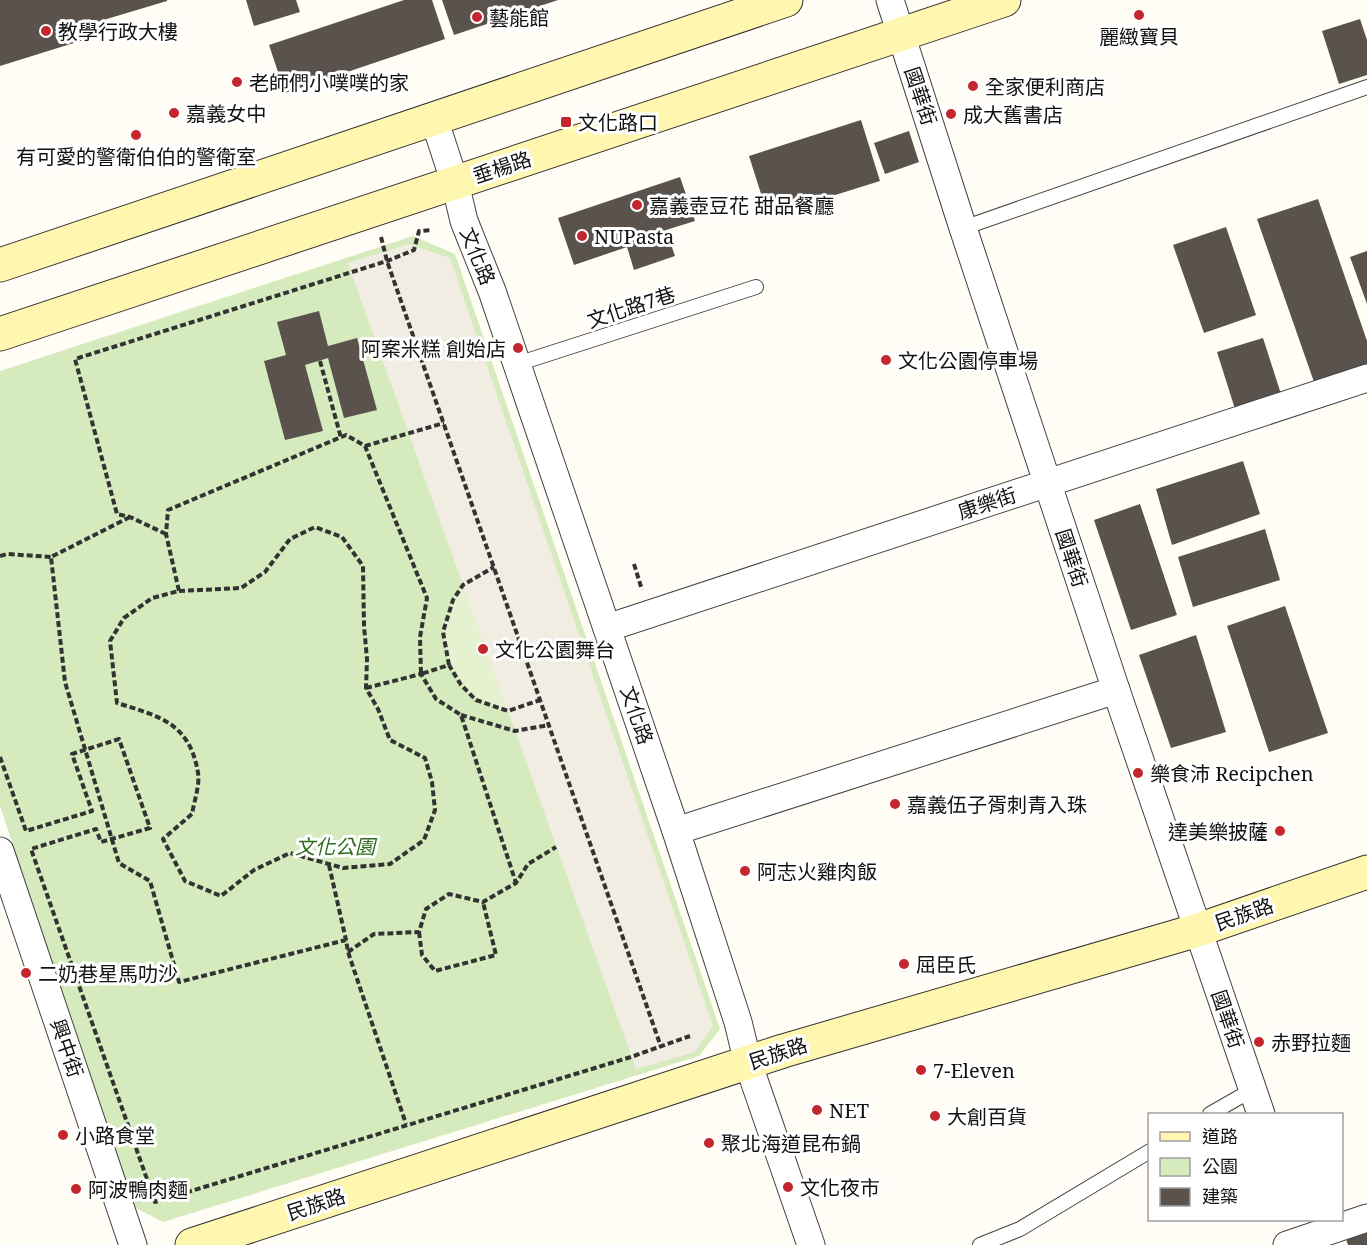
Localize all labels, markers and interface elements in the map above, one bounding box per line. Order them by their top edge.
place label: 藝能館 [489,4,549,31]
marker: 麗緻寶貝 [1132,8,1146,22]
marker: 藝能館 [470,10,484,24]
place label: 教學行政大樓 [58,18,178,45]
place label: 麗緻寶貝 [1099,23,1179,50]
marker: 教學行政大樓 [39,24,53,38]
street label: 國華街 [899,63,943,129]
place label: 老師們小噗噗的家 [249,69,409,96]
place label: 全家便利商店 [985,73,1105,100]
marker: 老師們小噗噗的家 [230,75,244,89]
marker: 全家便利商店 [966,79,980,93]
place label: 嘉義女中 [186,100,266,127]
place label: 成大舊書店 [963,101,1063,128]
marker: 嘉義女中 [167,106,181,120]
marker: 成大舊書店 [944,107,958,121]
place label: 文化路口 [578,109,658,136]
marker: 文化路口 [559,115,573,129]
marker: 有可愛的警衛伯伯的警衛室 [129,128,143,142]
place label: 有可愛的警衛伯伯的警衛室 [16,143,256,170]
street label: 垂楊路 [469,145,535,189]
place label: 嘉義壺豆花 甜品餐廳 [649,192,834,219]
marker: 嘉義壺豆花 甜品餐廳 [630,198,644,212]
street label: 文化路 [454,223,502,289]
place label: NUPasta [594,223,674,250]
marker: NUPasta [575,229,589,243]
street label: 文化路7巷 [583,280,679,334]
place label: 阿案米糕 創始店 [361,335,506,362]
marker: 阿案米糕 創始店 [511,341,525,355]
place label: 文化公園停車場 [898,347,1038,374]
marker: 文化公園停車場 [879,353,893,367]
street label: 康樂街 [954,481,1020,525]
street label: 國華街 [1050,525,1094,591]
place label: 文化公園舞台 [495,636,615,663]
marker: 文化公園舞台 [476,642,490,656]
street label: 文化路 [614,682,660,748]
place label: 樂食沛 Recipchen [1150,760,1314,787]
marker: 樂食沛 Recipchen [1131,766,1145,780]
place label: 嘉義伍子胥刺青入珠 [907,791,1087,818]
marker: 嘉義伍子胥刺青入珠 [888,797,902,811]
place label: 達美樂披薩 [1168,818,1268,845]
marker: 達美樂披薩 [1273,824,1287,838]
park label: 文化公園 [295,833,378,860]
place label: 阿志火雞肉飯 [757,858,877,885]
marker: 阿志火雞肉飯 [738,864,752,878]
street label: 民族路 [1211,891,1277,937]
place label: 屈臣氏 [916,951,976,978]
marker: 屈臣氏 [897,957,911,971]
place label: 二奶巷星馬叻沙 [38,960,178,987]
marker: 二奶巷星馬叻沙 [19,966,33,980]
street label: 國華街 [1205,986,1251,1052]
street label: 興中街 [44,1015,90,1081]
place label: 赤野拉麵 [1271,1029,1351,1056]
street label: 民族路 [745,1031,811,1075]
marker: 赤野拉麵 [1252,1035,1266,1049]
place label: 7-Eleven [933,1057,1015,1084]
marker: 7-Eleven [914,1063,928,1077]
place label: NET [829,1097,869,1124]
marker: NET [810,1103,824,1117]
place label: 大創百貨 [947,1103,1027,1130]
marker: 大創百貨 [928,1109,942,1123]
legend [1148,1113,1343,1221]
place label: 小路食堂 [75,1122,155,1149]
text: 道路 [1202,1124,1238,1148]
marker: 小路食堂 [56,1128,70,1142]
place label: 聚北海道昆布鍋 [721,1130,861,1157]
marker: 聚北海道昆布鍋 [702,1136,716,1150]
text: 公園 [1202,1154,1238,1178]
place label: 文化夜市 [800,1174,880,1201]
place label: 阿波鴨肉麵 [88,1176,188,1203]
marker: 文化夜市 [781,1180,795,1194]
marker: 阿波鴨肉麵 [69,1182,83,1196]
street label: 民族路 [283,1182,349,1226]
text: 建築 [1202,1184,1238,1208]

